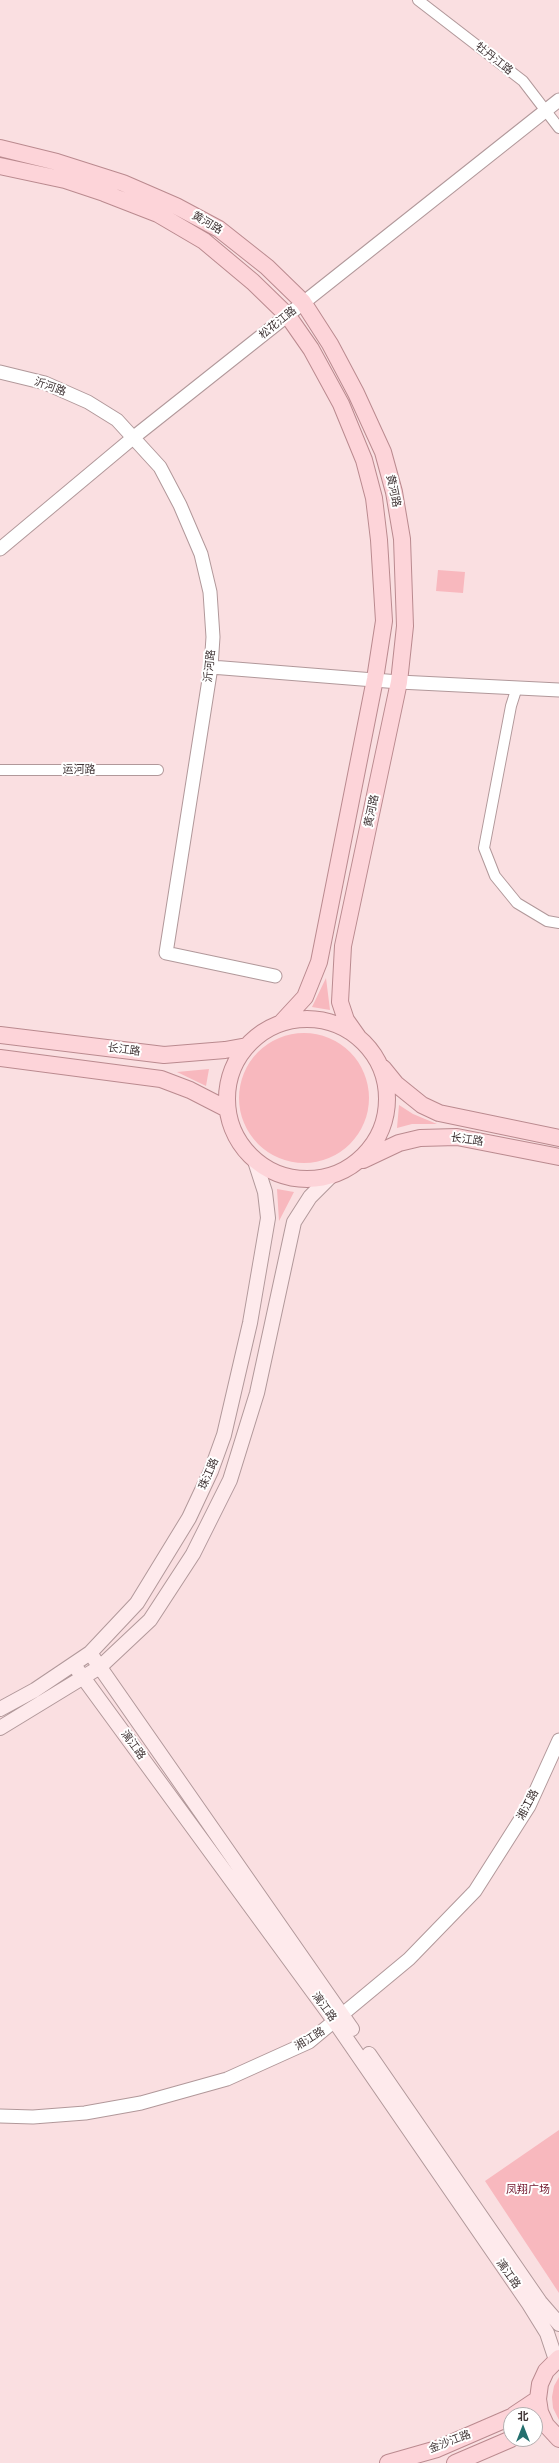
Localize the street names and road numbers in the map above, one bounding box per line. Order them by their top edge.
street label: 牡丹江路 [473,40,515,78]
street label: 黄河路 [189,209,225,237]
street label: 松花江路 [257,304,299,342]
street label: 沂河路 [32,375,68,399]
street label: 黄河路 [383,473,403,509]
street label: 沂河路 [202,649,218,683]
street label: 运河路 [63,763,95,777]
street label: 黄河路 [362,793,382,829]
street label: 长江路 [107,1041,141,1059]
street label: 长江路 [450,1131,484,1149]
street label: 珠江路 [196,1456,222,1492]
street label: 漓江路 [118,1728,148,1762]
street label: 湘江路 [514,1787,542,1823]
street label: 漓江路 [309,1990,339,2024]
street label: 湘江路 [293,2025,327,2053]
street label: 漓江路 [493,2257,523,2291]
street label: 金沙江路 [427,2428,473,2456]

